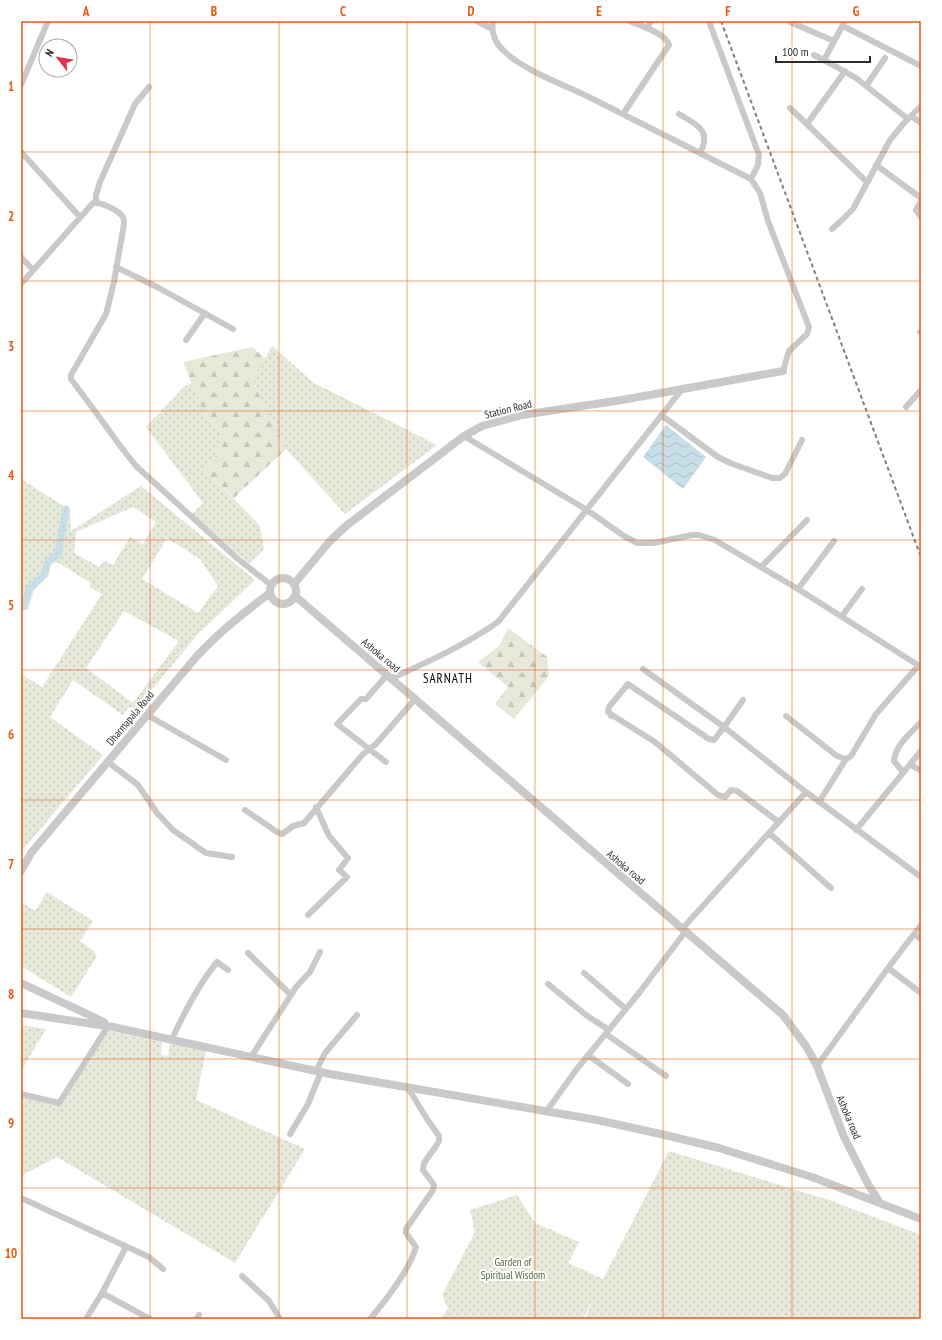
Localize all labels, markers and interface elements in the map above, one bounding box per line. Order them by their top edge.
text: A [82,3,90,20]
text: B [211,3,217,20]
text: C [340,3,346,20]
text: D [468,3,475,20]
text: E [596,3,602,20]
text: F [725,3,731,20]
text: G [853,3,860,20]
north arrow [38,38,78,78]
scale bar [776,38,870,64]
text: 100 m [782,44,809,59]
text: N [42,47,57,59]
text: 1 [8,78,14,95]
text: 2 [8,208,14,225]
text: 3 [8,338,14,355]
street label: Station Road [483,396,533,422]
text: 4 [8,467,15,484]
text: 5 [8,597,14,614]
street label: Ashoka road [359,635,403,675]
district label: SARNATH [423,670,473,687]
street label: Dharmapala Road [103,688,157,748]
text: 6 [8,726,14,743]
street label: Ashoka road [604,847,648,887]
text: 7 [8,856,14,873]
text: 8 [8,986,14,1003]
street label: Ashoka road [833,1093,865,1141]
text: 9 [8,1115,14,1132]
text: 10 [5,1245,17,1262]
park label: Garden of Spiritual Wisdom [481,1255,545,1282]

